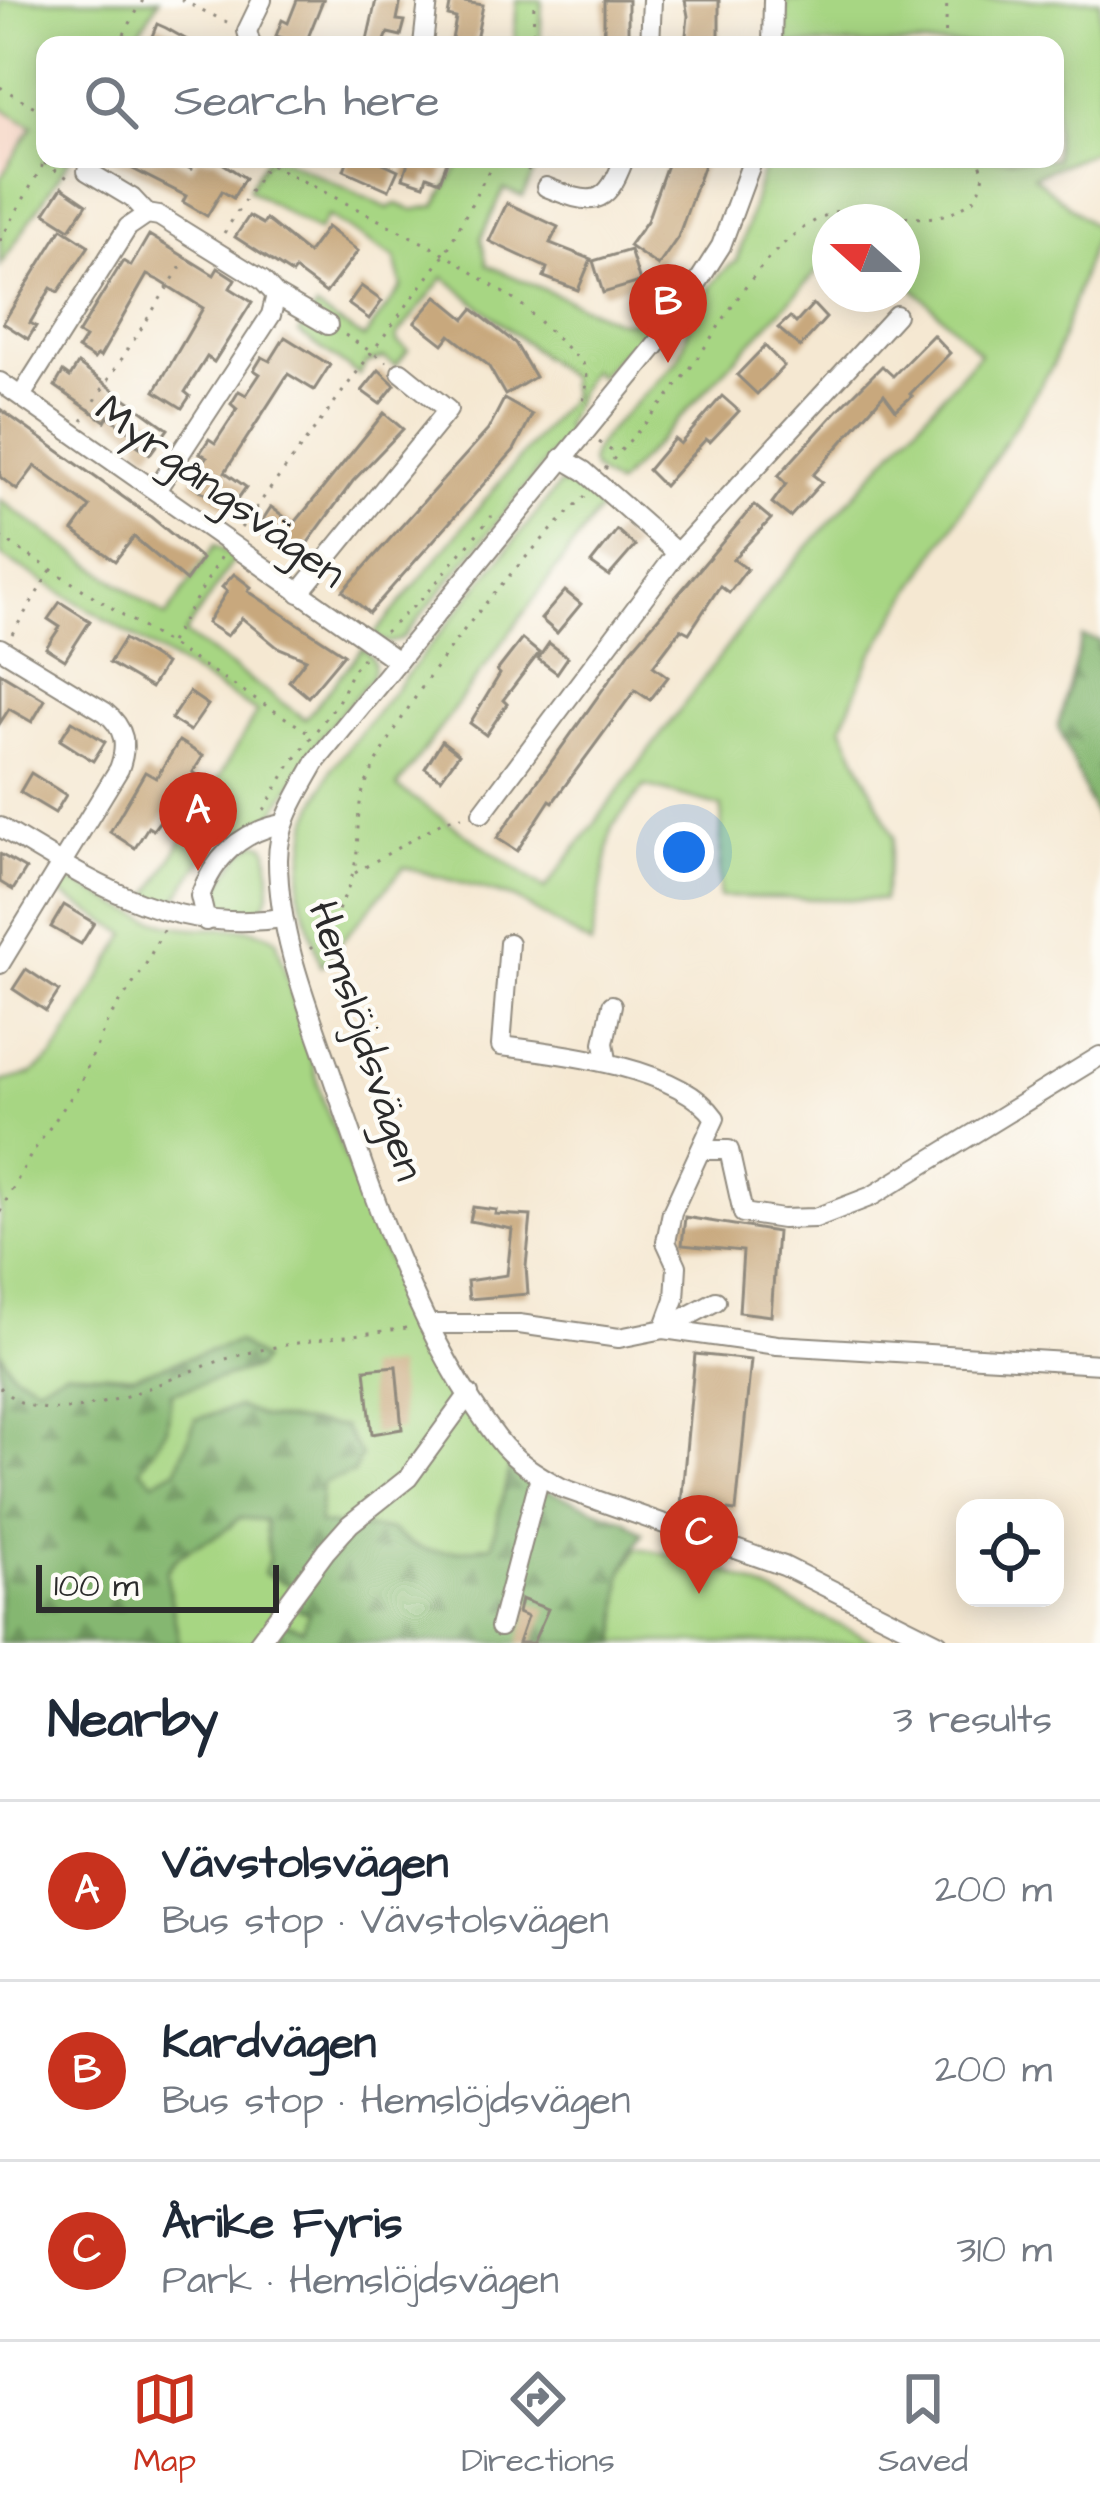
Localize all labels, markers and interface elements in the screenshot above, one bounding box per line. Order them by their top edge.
search box [36,36,1064,168]
icon: search [78,69,144,135]
text: Search here [174,71,440,133]
north arrow [812,204,920,312]
pin: B [629,264,707,363]
street label: Myrgångsvägen [83,381,357,603]
pin: A [159,772,237,871]
your location [654,822,714,882]
street label: Hemslöjdsvägen [292,894,438,1188]
pin: C [660,1495,738,1594]
map controls [956,1499,1064,1607]
button: locate [956,1499,1064,1607]
scale bar [36,1559,279,1612]
text: 100 m [54,1563,139,1609]
text: Nearby [48,1686,218,1757]
text: 3 results [893,1694,1052,1748]
text: Vävstolsvägen [162,1833,448,1895]
text: A [75,1864,99,1918]
text: 200 m [935,1864,1052,1918]
text: Bus stop · Vävstolsvägen [162,1895,609,1949]
text: Kardvägen [162,2013,376,2075]
text: B [73,2044,101,2098]
text: 200 m [935,2044,1052,2098]
text: Bus stop · Hemslöjdsvägen [162,2075,630,2129]
text: Årike Fyris [162,2193,403,2255]
text: C [73,2224,101,2278]
text: 310 m [957,2224,1052,2278]
text: Park · Hemslöjdsvägen [162,2255,559,2309]
tab: Map [132,2366,198,2484]
tab: Directions [461,2366,615,2484]
tab: Saved [878,2366,968,2484]

